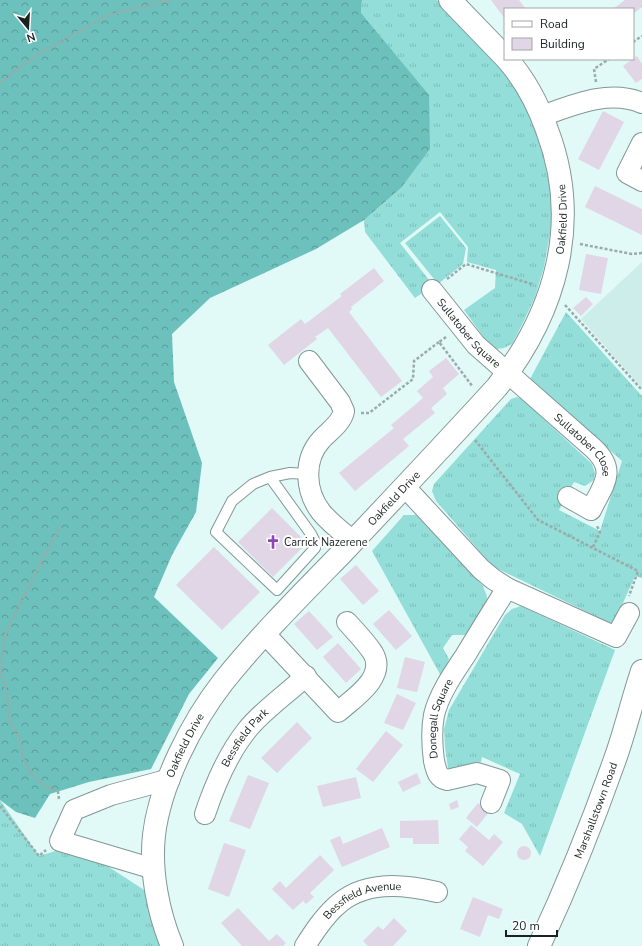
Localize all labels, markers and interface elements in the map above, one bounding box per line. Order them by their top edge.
north arrow [8,8,48,48]
legend [504,8,634,60]
text: Road [540,16,568,32]
text: N [25,29,37,45]
text: Building [540,36,585,52]
street label: Oakfield Drive [552,183,571,256]
street label: Sullatober Square [433,295,504,372]
street label: Sullatober Close [551,410,614,477]
street label: Oakfield Drive [364,468,424,529]
church icon: Carrick Nazerene [265,534,281,550]
place label: Carrick Nazerene [284,535,368,550]
street label: Donegall Square [425,676,457,759]
street label: Bessfield Park [218,705,272,770]
street label: Oakfield Drive [163,710,208,780]
street label: Marshallstown Road [571,760,621,861]
street label: Bessfield Avenue [320,879,402,923]
scale bar [506,912,557,938]
text: 20 m [512,918,540,934]

